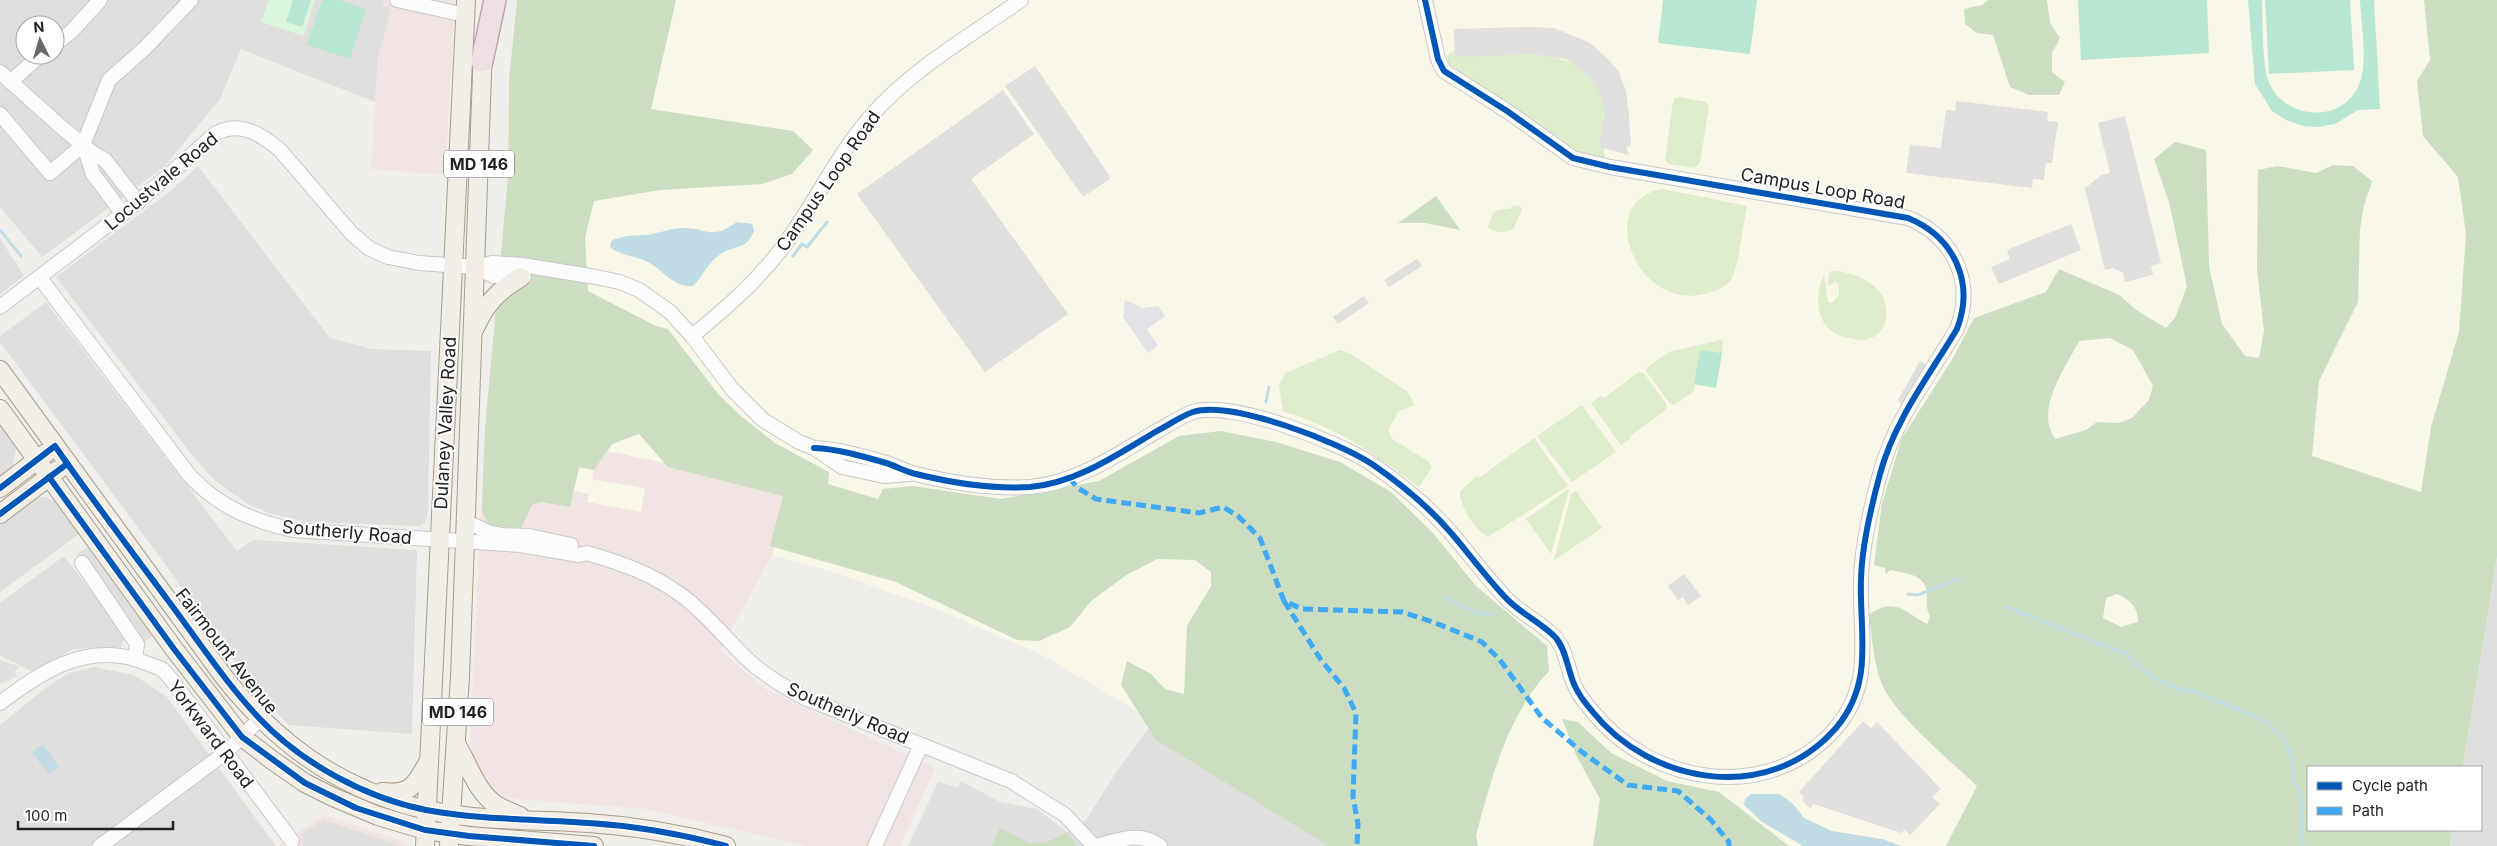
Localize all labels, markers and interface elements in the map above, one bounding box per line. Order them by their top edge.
north arrow [15,15,65,65]
text: N [33,18,45,35]
street label: Campus Loop Road [772,107,884,255]
street label: Locustvale Road [100,128,222,234]
road number: MD 146 [444,150,514,178]
street label: Campus Loop Road [1739,163,1907,213]
street label: Dulaney Valley Road [430,336,460,510]
street label: Southerly Road [281,516,413,548]
street label: Fairmount Avenue [171,584,283,718]
street label: Yorkward Road [164,676,258,792]
street label: Southerly Road [784,678,912,748]
road number: MD 146 [423,699,493,726]
legend [2307,766,2482,831]
text: Cycle path [2352,776,2428,795]
scale bar [18,798,172,830]
text: Path [2352,801,2384,820]
text: 100 m [25,806,67,825]

